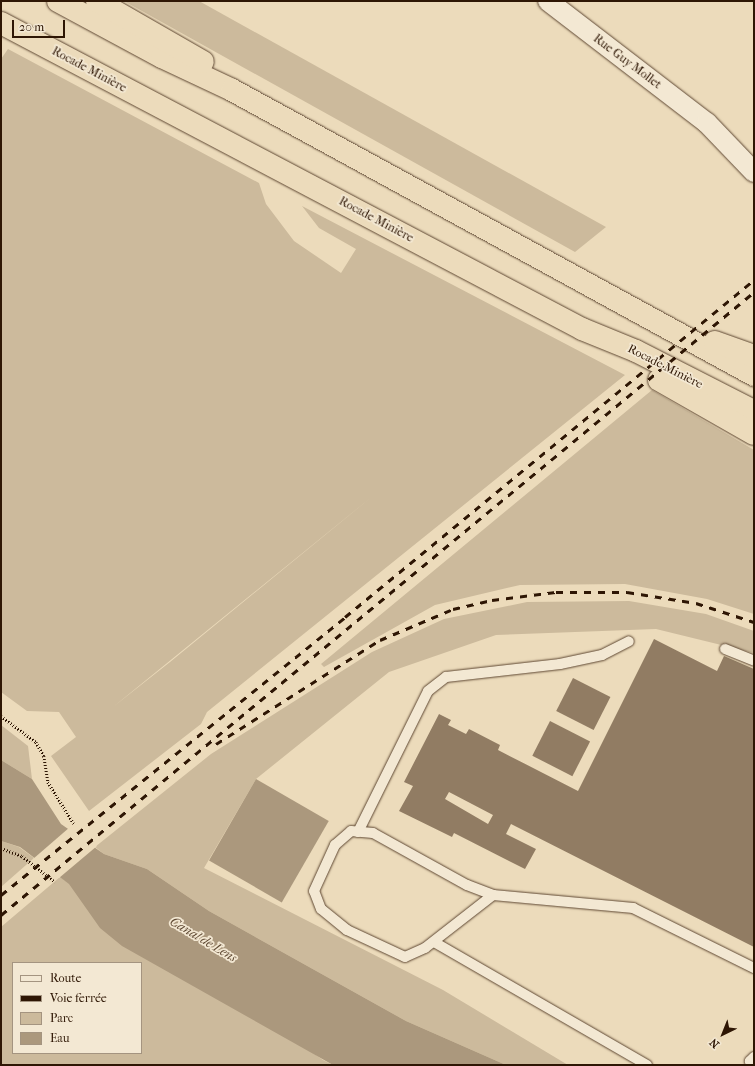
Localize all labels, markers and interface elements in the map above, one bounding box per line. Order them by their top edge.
scale bar [14,12,67,38]
text: 20 m [19,20,44,34]
street label: Rue Guy Mollet [590,32,664,92]
street label: Rocade Minière [49,44,129,96]
street label: Rocade Minière [336,194,416,246]
street label: Rocade Minière [625,342,705,392]
water label: Canal de Lens [167,914,239,966]
legend [12,962,142,1054]
text: Route [50,971,82,985]
text: Voie ferrée [50,991,107,1005]
text: Parc [50,1011,73,1025]
north arrow [703,1014,743,1054]
text: Eau [50,1031,70,1045]
text: N [707,1036,722,1051]

